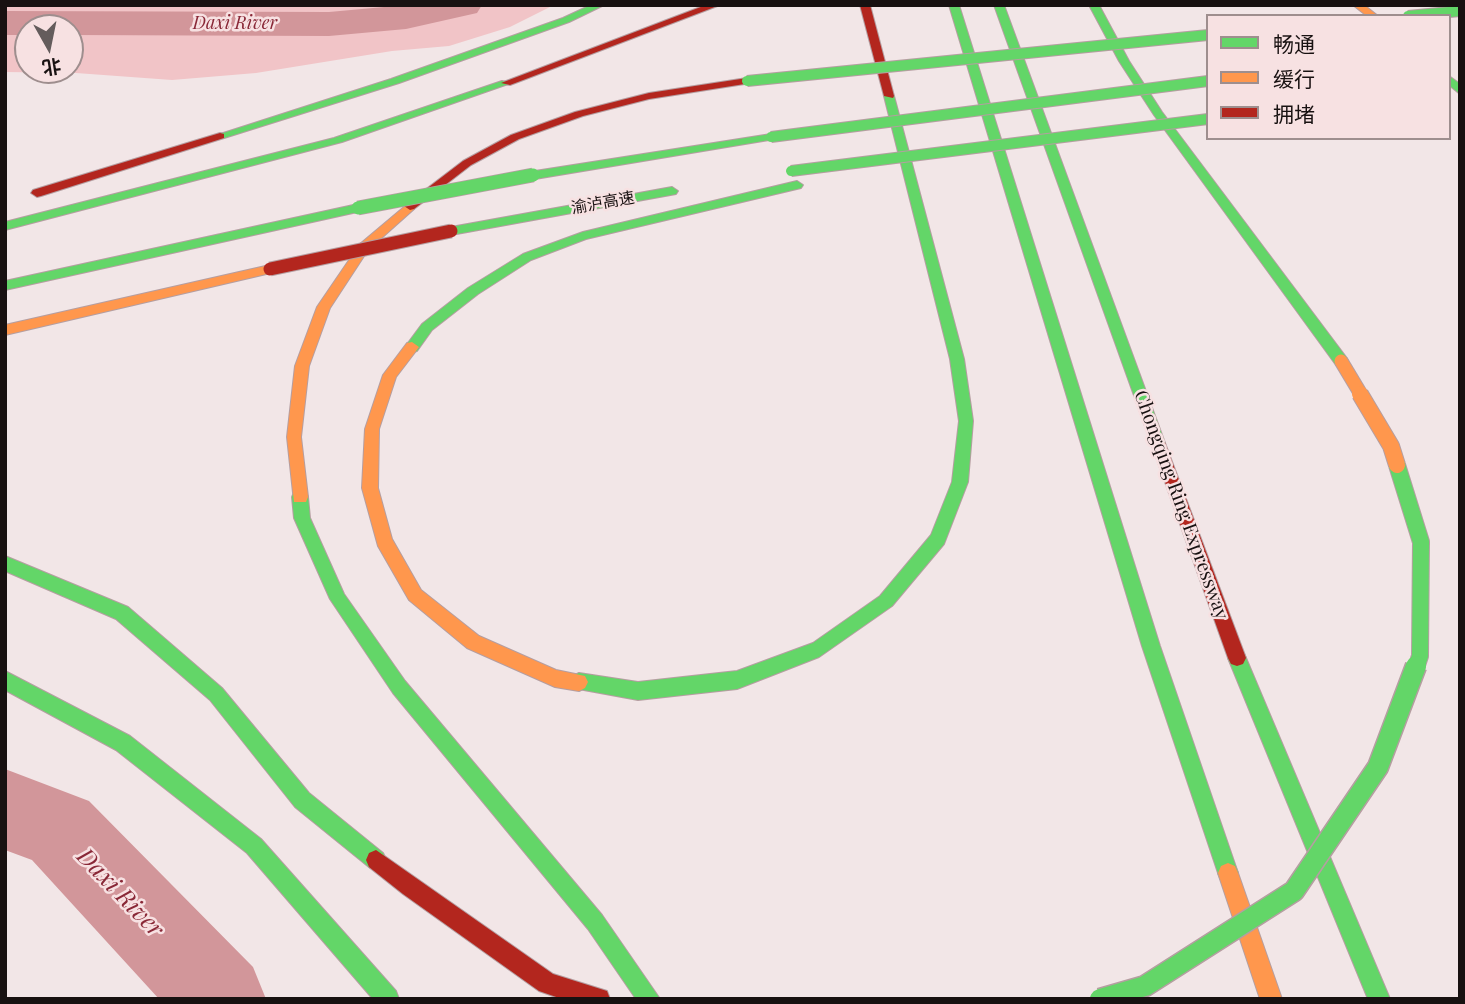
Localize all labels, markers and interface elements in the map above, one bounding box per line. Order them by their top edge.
water label: Daxi River [193,12,277,34]
north arrow [14,14,84,84]
legend [1206,14,1451,140]
text: 畅通 [1273,29,1315,57]
text: 北 [41,53,63,82]
text: 缓行 [1273,64,1315,92]
text: 拥堵 [1273,99,1315,127]
street label: 渝泸高速 [570,188,636,218]
street label: Chongqing Ring Expressway [1129,387,1233,623]
water label: Daxi River [71,843,169,943]

